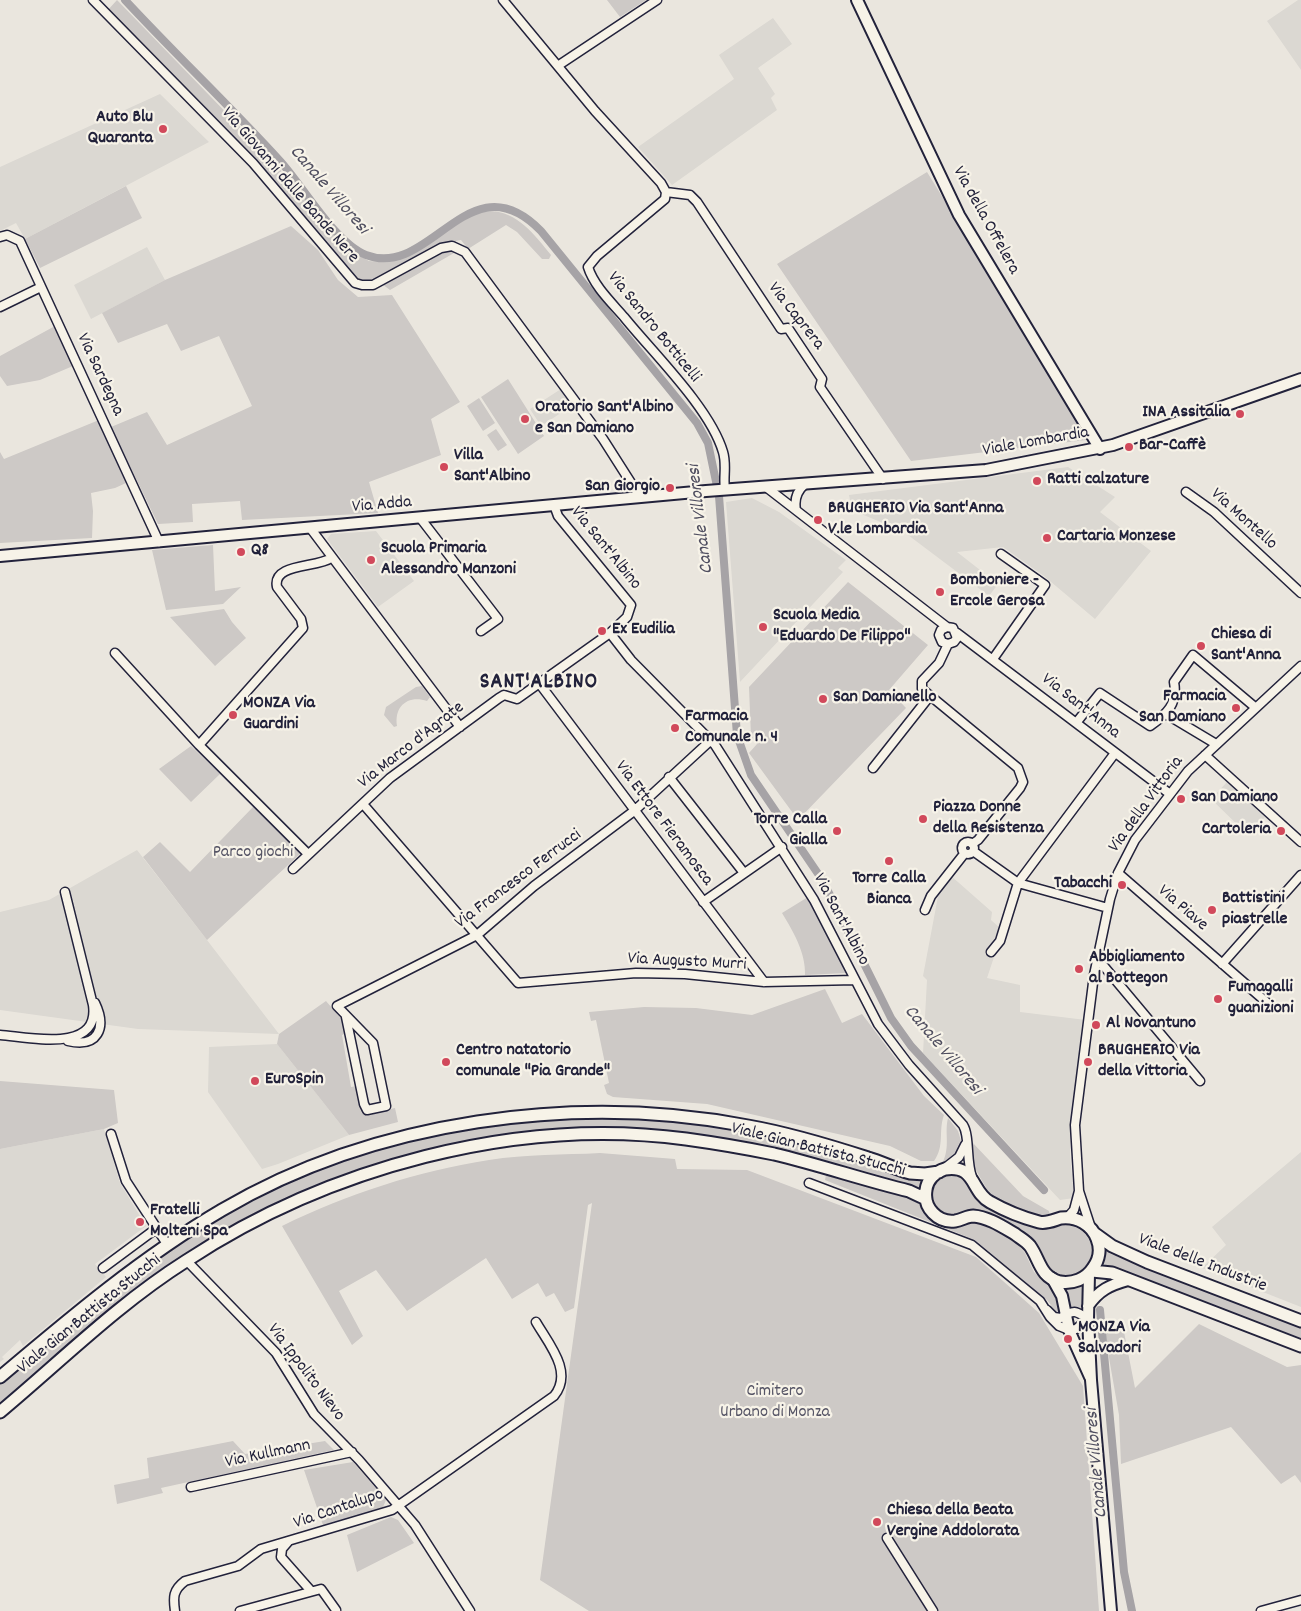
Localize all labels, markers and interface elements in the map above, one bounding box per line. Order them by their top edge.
street label: Via Giovanni dalle Bande Nere [215,104,363,268]
place label: Auto Blu Quaranta [88,108,153,150]
marker: Auto Blu Quaranta [157,123,169,135]
water label: Canale Villoresi [283,142,373,240]
street label: Via della Offelera [947,163,1023,279]
street label: Via Sandro Botticelli [602,268,704,388]
street label: Via Caprera [762,279,828,355]
street label: Via Sardegna [70,330,128,420]
place label: Oratorio Sant'Albino e San Damiano [535,398,674,440]
place label: INA Assitalia [1142,403,1230,425]
marker: INA Assitalia [1234,408,1246,420]
marker: Oratorio Sant'Albino e San Damiano [519,413,531,425]
street label: Viale Lombardia [981,423,1091,463]
place label: Bar-Caffè [1139,436,1206,458]
marker: Bar-Caffè [1123,441,1135,453]
place label: Villa Sant'Albino [454,446,530,488]
marker: Villa Sant'Albino [438,461,450,473]
water label: Canale Villoresi [684,463,720,575]
place label: Ratti calzature [1047,470,1149,492]
marker: Ratti calzature [1031,475,1043,487]
place label: San Giorgio [585,477,660,499]
marker: San Giorgio [664,482,676,494]
street label: Via Montello [1205,484,1281,556]
street label: Via Adda [351,493,413,519]
place label: BRUGHERIO Via Sant'Anna V.le Lombardia [828,499,1004,542]
street label: Via Sant'Albino [565,503,645,595]
marker: BRUGHERIO Via Sant'Anna V.le Lombardia [812,514,824,526]
place label: Cartaria Monzese [1057,527,1176,549]
marker: Cartaria Monzese [1041,532,1053,544]
place label: Scuola Primaria Alessandro Manzoni [381,539,516,582]
place label: Q8 [251,541,269,563]
marker: Q8 [235,546,247,558]
marker: Scuola Primaria Alessandro Manzoni [365,554,377,566]
place label: Bomboniere - Ercole Gerosa [950,571,1044,614]
marker: Bomboniere - Ercole Gerosa [934,586,946,598]
place label: Scuola Media "Eduardo De Filippo" [773,606,911,649]
place label: Ex Eudilia [612,620,675,642]
marker: Scuola Media "Eduardo De Filippo" [757,621,769,633]
marker: Ex Eudilia [596,625,608,637]
place label: Chiesa di Sant'Anna [1211,625,1281,668]
marker: Chiesa di Sant'Anna [1195,640,1207,652]
street label: Via Sant'Anna [1036,669,1124,745]
district label: SANT'ALBINO [478,671,600,697]
place label: Farmacia San Damiano [1139,687,1226,730]
place label: San Damianello [833,688,936,710]
marker: San Damianello [817,693,829,705]
place label: MONZA Via Guardini [243,694,315,736]
street label: Via Marco d'Agrate [355,698,469,794]
marker: Farmacia San Damiano [1230,702,1242,714]
place label: Farmacia Comunale n. 4 [685,707,778,750]
marker: MONZA Via Guardini [227,709,239,721]
marker: Farmacia Comunale n. 4 [669,722,681,734]
street label: Via della Vittoria [1105,753,1189,857]
street label: Via Ettore Fieramosca [609,757,717,891]
place label: San Damiano [1191,788,1278,810]
marker: San Damiano [1175,793,1187,805]
place label: Piazza Donne della Resistenza [933,798,1044,841]
place label: Torre Calla Gialla [754,810,827,852]
marker: Piazza Donne della Resistenza [917,813,929,825]
place label: Cartoleria [1202,820,1271,842]
street label: Via Francesco Ferrucci [451,825,587,935]
marker: Torre Calla Gialla [831,825,843,837]
marker: Cartoleria [1275,825,1287,837]
park label: Parco giochi [213,843,293,865]
marker: Torre Calla Bianca [883,855,895,867]
place label: Torre Calla Bianca [852,869,926,912]
street label: Via Sant'Albino [807,870,873,970]
place label: Tabacchi [1054,874,1112,896]
marker: Tabacchi [1116,879,1128,891]
street label: Via Piave [1152,881,1212,937]
place label: Battistini piastrelle [1222,889,1287,932]
marker: Battistini piastrelle [1206,904,1218,916]
place label: Abbigliamento al Bottegon [1089,948,1185,991]
street label: Via Augusto Murri [627,949,747,977]
marker: Abbigliamento al Bottegon [1073,963,1085,975]
place label: Fumagalli guanizioni [1228,978,1293,1021]
marker: Fumagalli guanizioni [1212,993,1224,1005]
water label: Canale Villoresi [898,1001,986,1101]
place label: Al Novantuno [1106,1014,1196,1036]
marker: Al Novantuno [1090,1019,1102,1031]
place label: Centro natatorio comunale "Pia Grande" [456,1041,610,1084]
place label: BRUGHERIO Via della Vittoria [1098,1041,1200,1084]
marker: Centro natatorio comunale "Pia Grande" [440,1056,452,1068]
marker: BRUGHERIO Via della Vittoria [1082,1056,1094,1068]
place label: EuroSpin [265,1070,323,1092]
marker: EuroSpin [249,1075,261,1087]
street label: Viale Gian Battista Stucchi [729,1119,907,1183]
place label: Fratelli Molteni Spa [150,1201,228,1244]
marker: Fratelli Molteni Spa [134,1216,146,1228]
street label: Viale delle Industrie [1135,1230,1269,1298]
street label: Viale Gian Battista Stucchi [14,1250,166,1380]
place label: MONZA Via Salvadori [1078,1318,1150,1360]
street label: Via Ippolito Nievo [261,1320,349,1426]
marker: MONZA Via Salvadori [1062,1333,1074,1345]
park label: Cimitero Urbano di Monza [720,1382,830,1425]
water label: Canale Villoresi [1082,1407,1114,1519]
street label: Via Kullmann [223,1435,313,1475]
street label: Via Cantalupo [291,1485,387,1535]
place label: Chiesa della Beata Vergine Addolorata [887,1501,1019,1544]
marker: Chiesa della Beata Vergine Addolorata [871,1516,883,1528]

